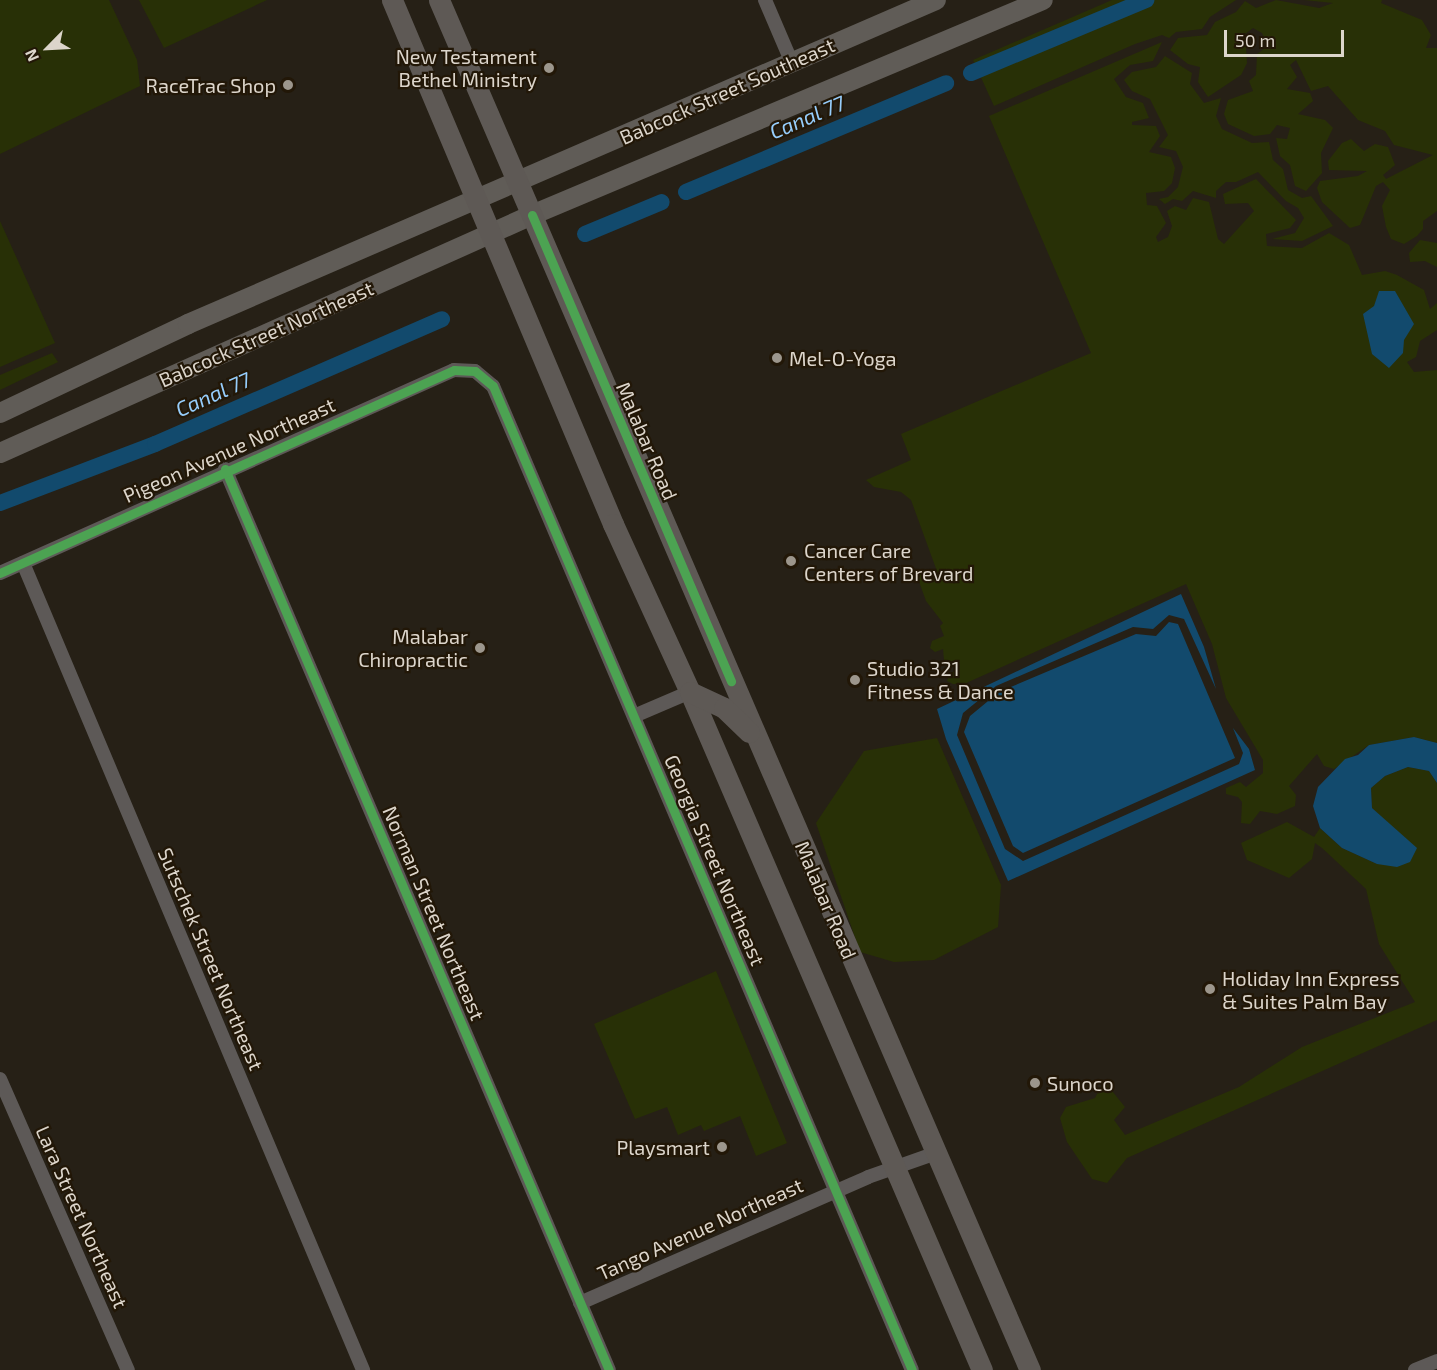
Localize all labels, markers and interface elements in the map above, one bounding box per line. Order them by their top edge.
north arrow [18,18,78,78]
scale bar [1227,18,1347,56]
text: 50 m [1235,29,1275,51]
street label: Babcock Street Southeast [616,33,838,149]
place label: New Testament Bethel Ministry [395,45,537,92]
text: N [20,46,42,65]
marker: New Testament Bethel Ministry [542,61,556,75]
place label: RaceTrac Shop [146,73,276,97]
marker: RaceTrac Shop [281,78,295,92]
water label: Canal 77 [765,90,849,144]
street label: Babcock Street Northeast [155,276,377,392]
place label: Mel-O-Yoga [789,346,897,370]
marker: Mel-O-Yoga [770,351,784,365]
water label: Canal 77 [171,366,255,422]
street label: Malabar Road [611,378,683,504]
street label: Pigeon Avenue Northeast [119,392,339,508]
place label: Cancer Care Centers of Brevard [804,538,974,585]
marker: Cancer Care Centers of Brevard [782,552,800,570]
place label: Malabar Chiropractic [358,624,468,671]
marker: Malabar Chiropractic [473,641,487,655]
place label: Studio 321 Fitness & Dance [867,656,1014,703]
marker: Studio 321 Fitness & Dance [848,673,862,687]
street label: Georgia Street Northeast [660,751,770,969]
street label: Norman Street Northeast [378,802,490,1024]
street label: Malabar Road [790,837,862,963]
street label: Sutschek Street Northeast [153,844,269,1074]
place label: Holiday Inn Express & Suites Palm Bay [1222,966,1400,1013]
marker: Holiday Inn Express & Suites Palm Bay [1203,982,1217,996]
place label: Sunoco [1047,1071,1114,1095]
marker: Sunoco [1028,1076,1042,1090]
street label: Lara Street Northeast [31,1122,133,1312]
place label: Playsmart [616,1135,710,1159]
marker: Playsmart [715,1140,729,1154]
street label: Tango Avenue Northeast [593,1173,807,1285]

